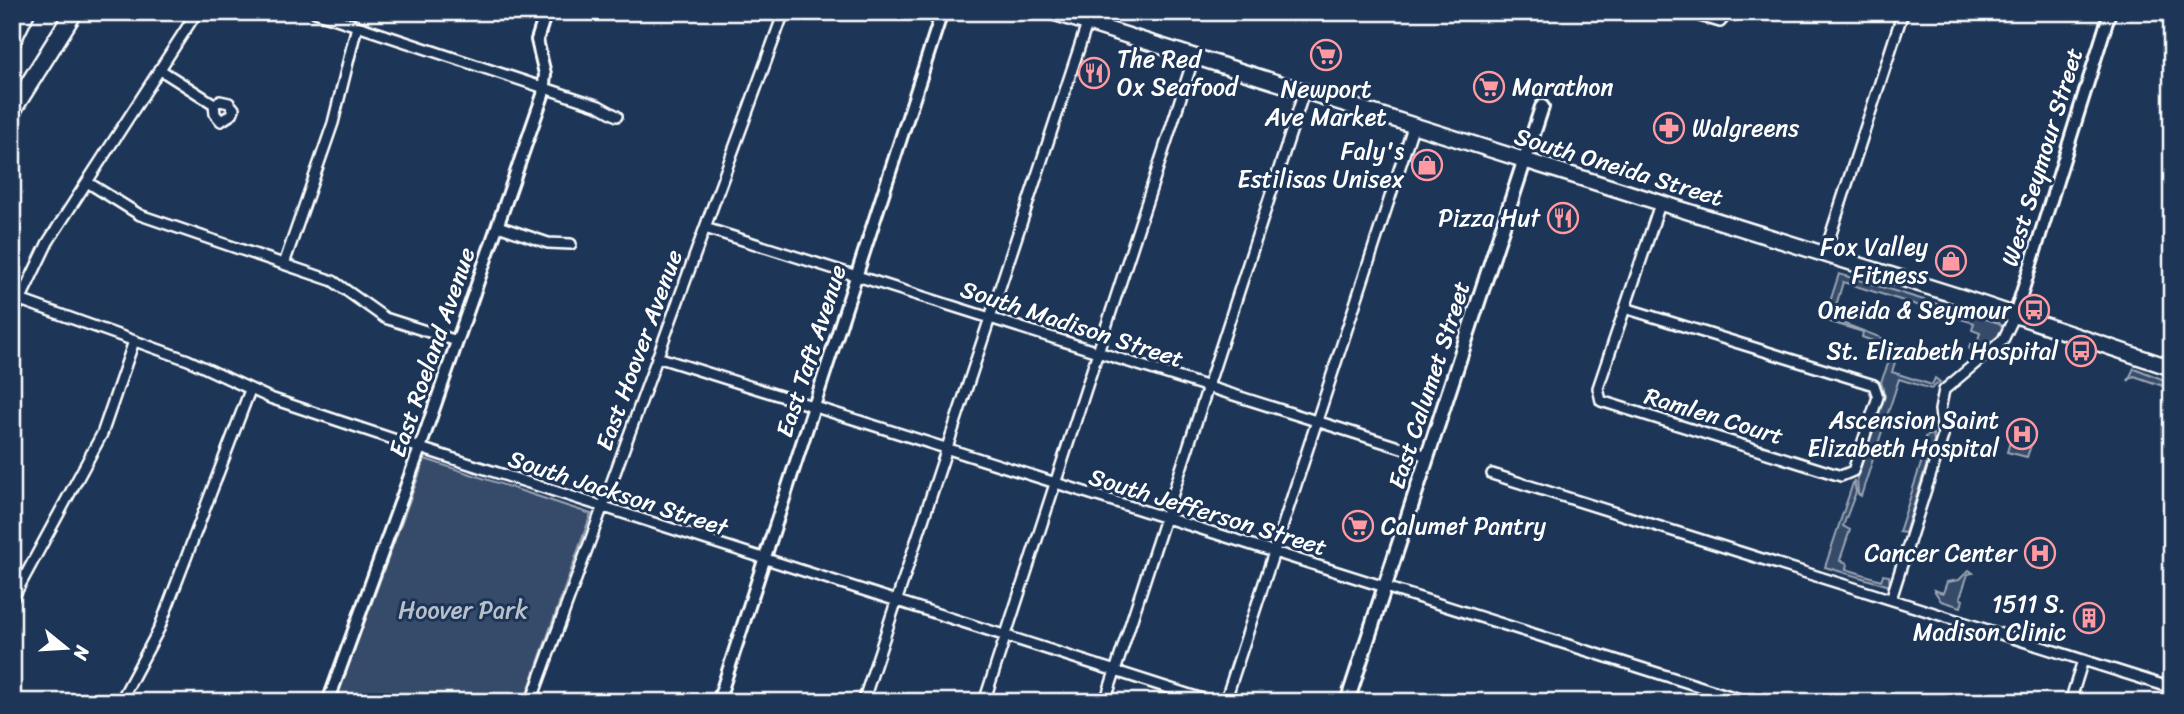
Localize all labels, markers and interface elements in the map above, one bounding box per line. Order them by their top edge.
place label: The Red Ox Seafood [1117,38,1239,108]
supermarket icon: Newport Ave Market [1309,38,1343,72]
street label: West Seymour Street [1989,43,2095,271]
restaurant icon: The Red Ox Seafood [1077,56,1111,90]
place label: Marathon [1512,66,1613,108]
place label: Newport Ave Market [1264,68,1387,138]
supermarket icon: Marathon [1472,70,1506,104]
place label: Walgreens [1692,107,1799,149]
pharmacy icon: Walgreens [1652,111,1686,145]
street label: South Oneida Street [1509,115,1729,219]
place label: Faly's Estilisas Unisex [1238,130,1405,200]
shop icon: Faly's Estilisas Unisex [1410,148,1444,182]
place label: Pizza Hut [1438,197,1541,239]
restaurant icon: Pizza Hut [1546,201,1580,235]
place label: Fox Valley Fitness [1820,226,1929,296]
street label: East Roeland Avenue [376,241,488,463]
street label: East Hoover Avenue [583,244,695,456]
shop icon: Fox Valley Fitness [1934,244,1968,278]
street label: East Taft Avenue [763,259,859,443]
street label: South Madison Street [955,268,1189,380]
street label: East Calumet Street [1376,276,1482,494]
place label: Oneida & Seymour [1818,289,2012,331]
bus stop icon: Oneida & Seymour [2017,293,2051,327]
place label: St. Elizabeth Hospital [1827,330,2059,372]
bus stop icon: St. Elizabeth Hospital [2064,334,2098,368]
street label: Ramlen Court [1639,375,1789,457]
place label: Ascension Saint Elizabeth Hospital [1807,399,2000,469]
hospital icon: Ascension Saint Elizabeth Hospital [2005,417,2039,451]
street label: South Jackson Street [503,438,735,549]
street label: South Jefferson Street [1084,456,1332,568]
place label: Calumet Pantry [1381,505,1547,547]
supermarket icon: Calumet Pantry [1341,509,1375,543]
place label: Cancer Center [1865,532,2018,574]
hospital icon: Cancer Center [2023,536,2057,570]
place label: 1511 S. Madison Clinic [1913,583,2066,653]
park label: Hoover Park [398,589,528,631]
building icon: 1511 S. Madison Clinic [2072,601,2106,635]
north arrow [32,612,102,682]
text: N [64,641,100,665]

